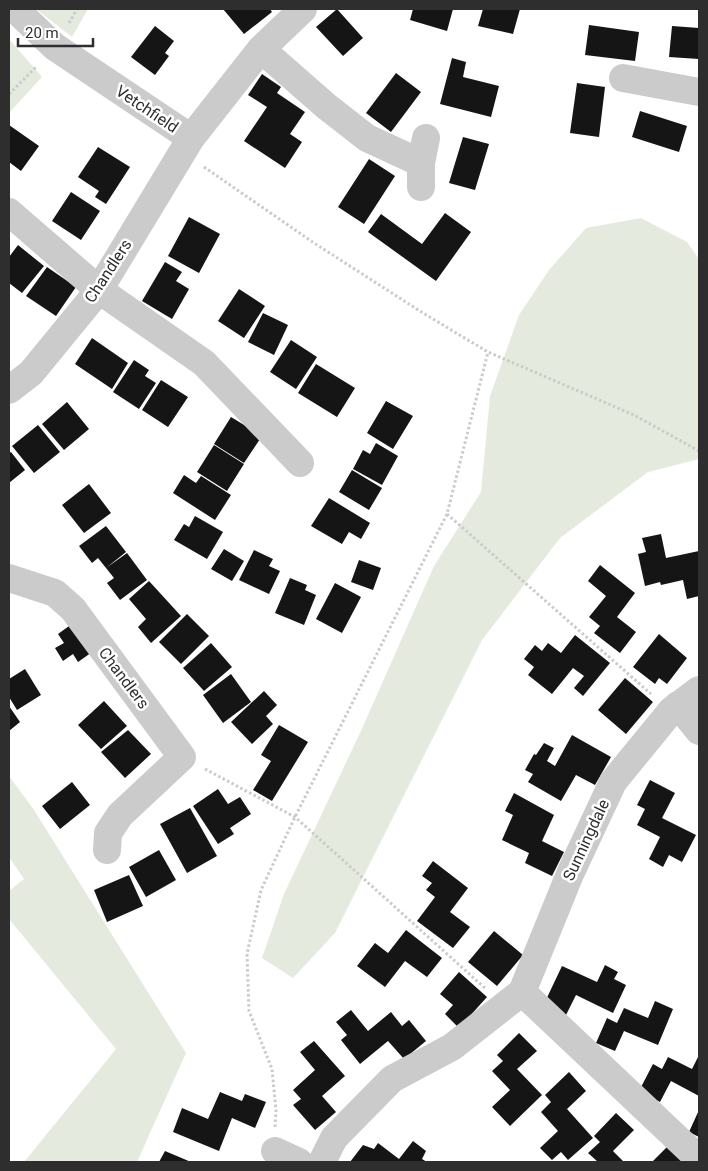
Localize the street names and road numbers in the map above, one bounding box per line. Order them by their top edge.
street label: Vetchfield [112,81,182,137]
street label: Chandlers [80,236,136,306]
street label: Chandlers [95,644,153,712]
street label: Sunningdale [559,796,613,884]

